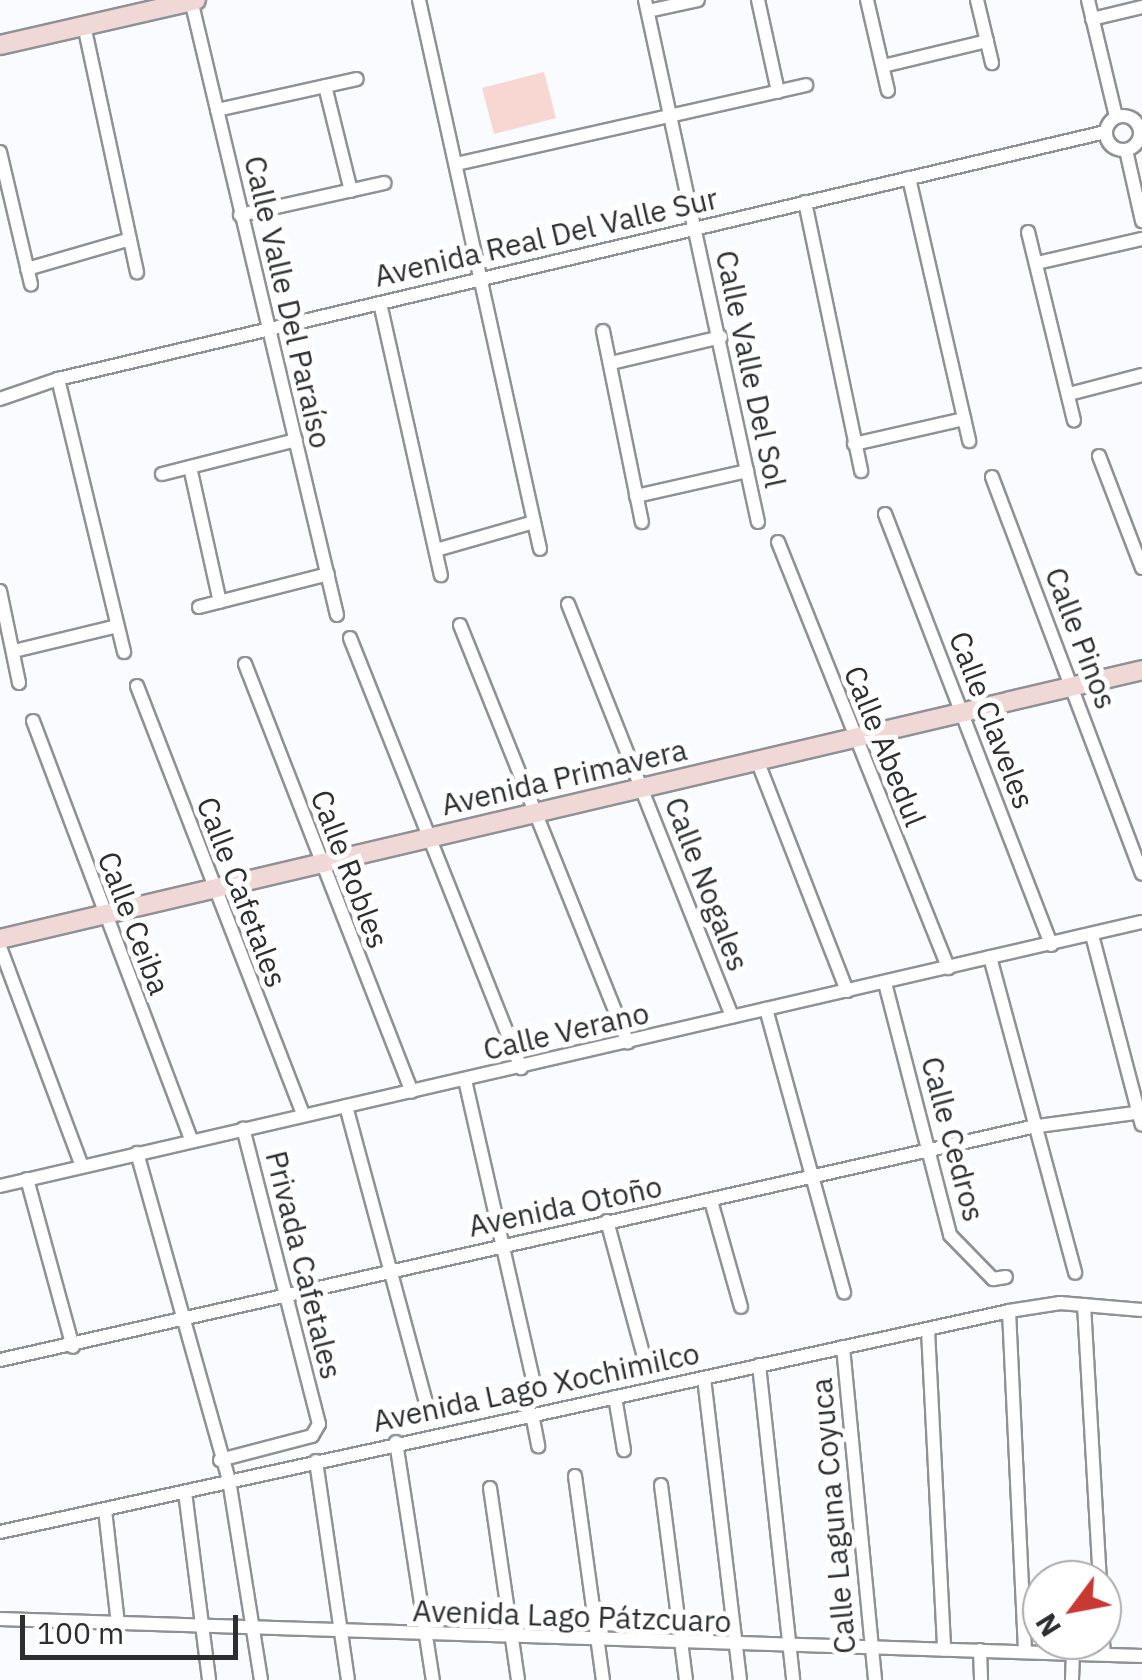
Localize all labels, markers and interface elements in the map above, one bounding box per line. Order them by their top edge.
street label: Calle Valle Del Paraíso [237,152,339,452]
street label: Avenida Real Del Valle Sur [371,180,721,294]
street label: Calle Valle Del Sol [708,247,794,491]
street label: Calle Pinos [1038,562,1124,714]
street label: Calle Claveles [942,626,1042,814]
street label: Calle Abedul [836,660,934,832]
street label: Avenida Primavera [438,731,690,823]
street label: Calle Robles [303,785,397,953]
street label: Calle Cafetales [189,792,295,992]
street label: Calle Nogales [657,792,757,976]
street label: Calle Ceiba [90,846,178,1000]
street label: Calle Verano [480,994,652,1068]
street label: Calle Cedros [914,1053,992,1225]
street label: Privada Cafetales [258,1147,350,1383]
street label: Avenida Otoño [465,1168,665,1244]
street label: Avenida Lago Xochimilco [369,1335,703,1439]
street label: Calle Laguna Coyuca [803,1377,863,1655]
north arrow [1022,1560,1122,1660]
street label: Avenida Lago Pátzcuaro [412,1592,732,1640]
scale bar [25,1595,242,1657]
text: N [1027,1607,1069,1644]
text: 100 m [37,1613,124,1652]

